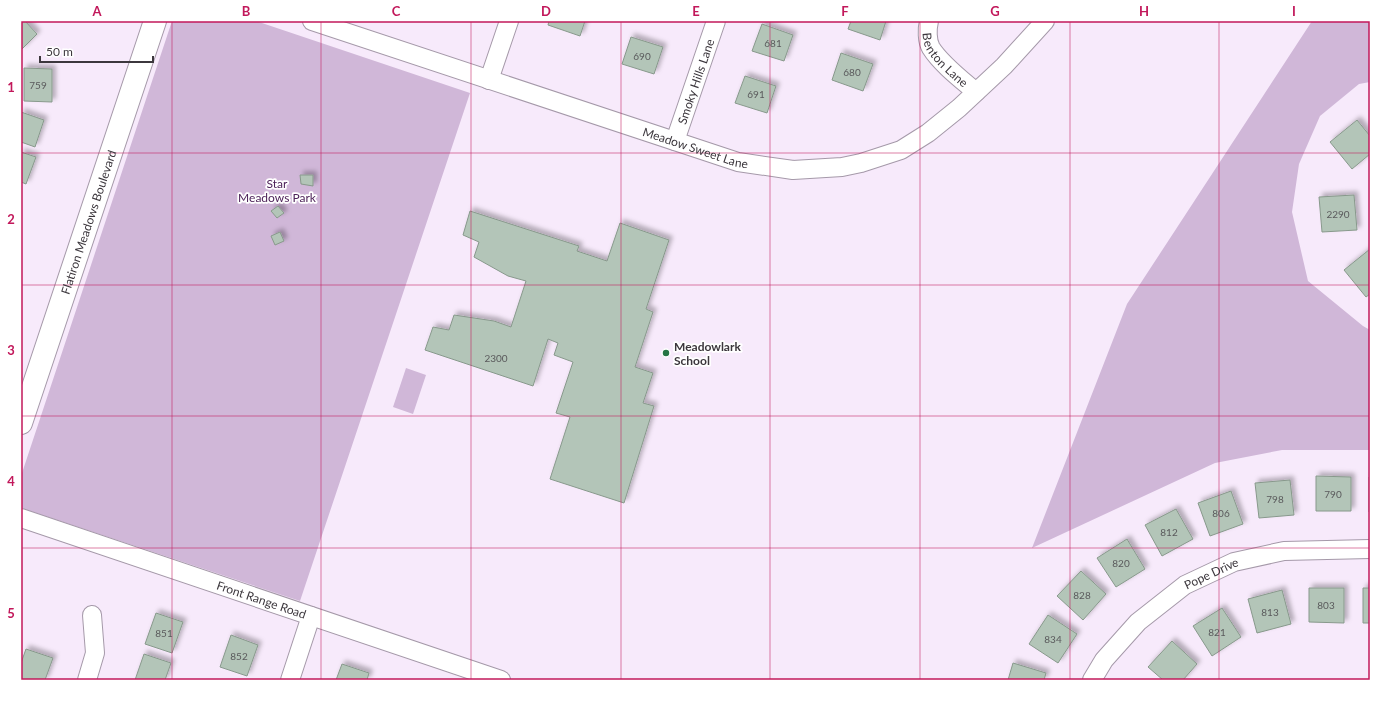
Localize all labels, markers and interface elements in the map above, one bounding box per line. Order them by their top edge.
text: A [91,3,102,19]
text: B [242,3,251,19]
text: C [392,3,401,19]
text: D [541,3,551,19]
text: E [692,3,700,19]
text: F [841,3,849,19]
text: G [990,3,1000,19]
text: H [1139,3,1149,19]
text: I [1292,3,1296,19]
street label: Benton Lane [920,32,971,90]
street label: Smoky Hills Lane [674,37,717,126]
house number: 681 [764,37,782,49]
scale bar [40,38,153,64]
text: 50 m [46,44,73,59]
house number: 690 [633,50,651,62]
house number: 680 [843,66,861,78]
text: 1 [7,79,15,95]
house number: 759 [29,79,47,91]
house number: 691 [747,88,765,100]
street label: Meadow Sweet Lane [641,124,749,171]
street label: Flatiron Meadows Boulevard [57,148,119,296]
park label: Star Meadows Park [238,176,317,205]
house number: 2290 [1326,208,1350,220]
text: 2 [7,211,15,227]
place label: Meadowlark School [674,339,741,368]
text: 3 [7,342,15,358]
marker: Meadowlark School [661,348,671,358]
house number: 2300 [484,352,508,364]
text: 4 [7,473,15,489]
house number: 790 [1324,488,1342,500]
house number: 798 [1266,493,1284,505]
house number: 806 [1212,507,1230,519]
house number: 812 [1160,526,1178,538]
street label: Pope Drive [1181,554,1240,592]
house number: 820 [1112,557,1130,569]
street label: Front Range Road [215,577,308,621]
house number: 828 [1073,589,1091,601]
house number: 803 [1317,599,1335,611]
text: 5 [7,605,15,621]
house number: 813 [1261,606,1279,618]
house number: 821 [1208,626,1226,638]
house number: 851 [155,627,173,639]
house number: 834 [1044,633,1062,645]
house number: 852 [230,650,248,662]

